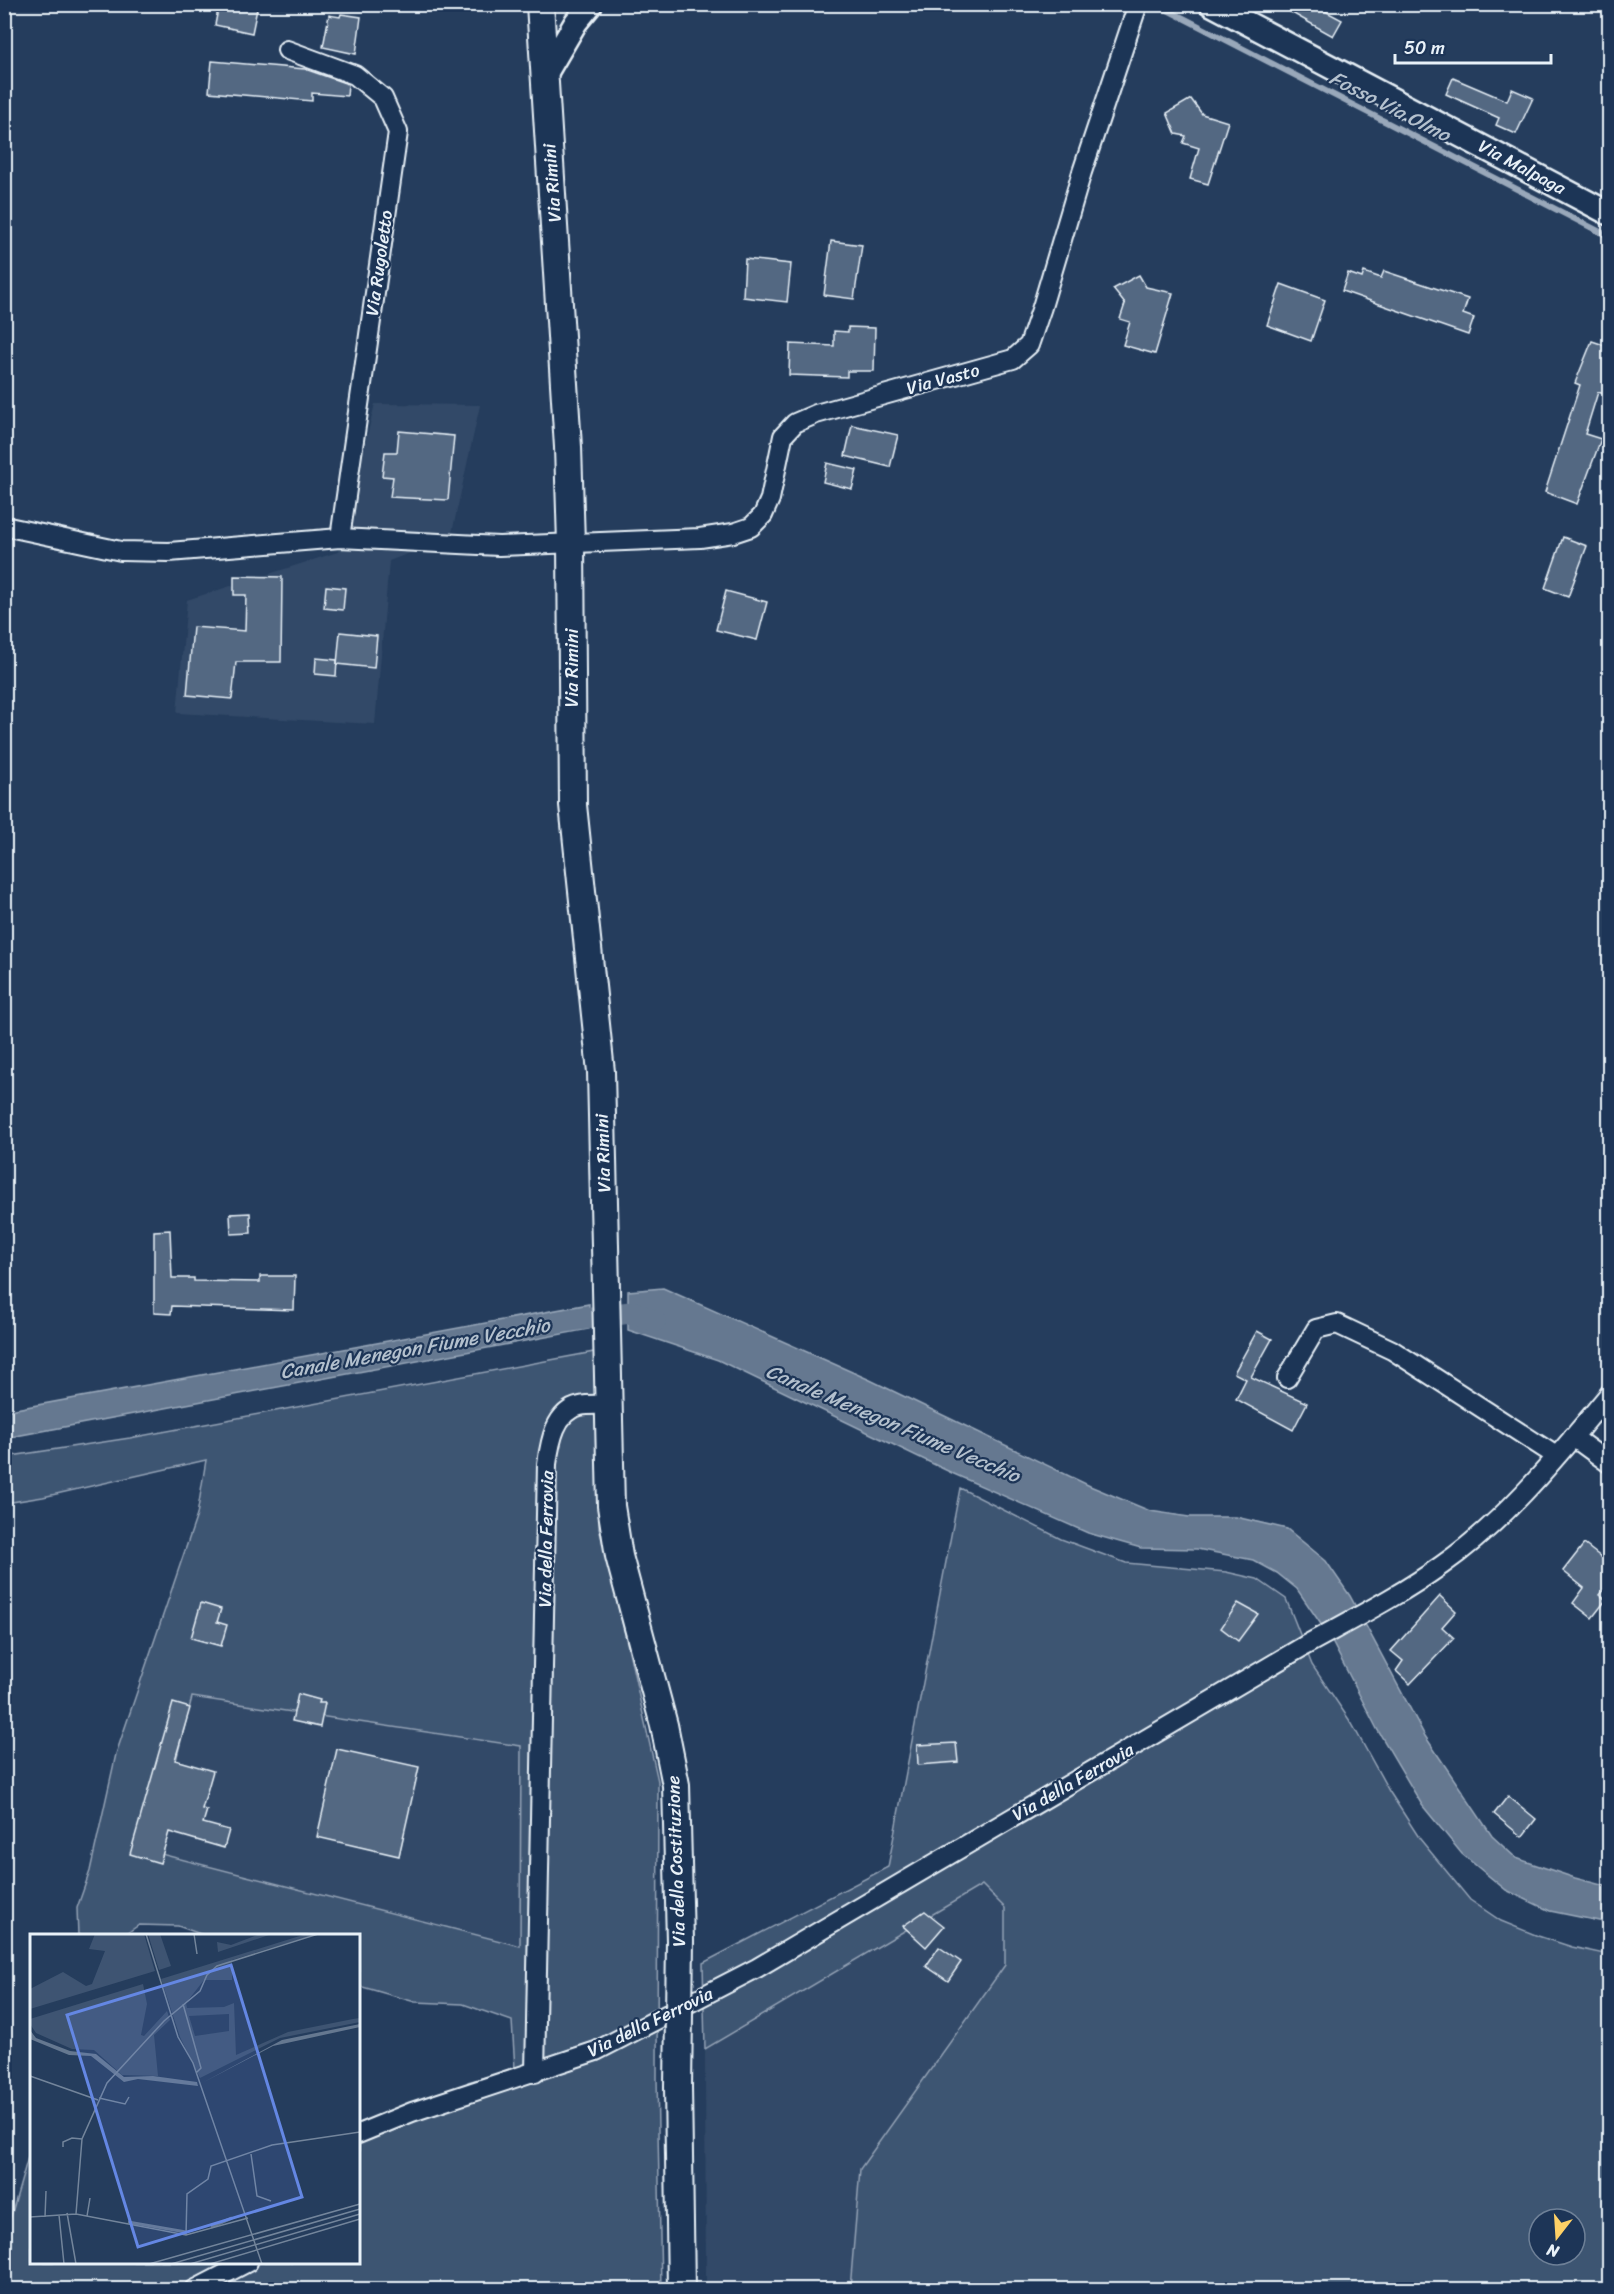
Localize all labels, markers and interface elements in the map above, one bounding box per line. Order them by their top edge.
scale bar [1395,27,1551,65]
text: 50 m [1404,32,1445,64]
water label: Fosso Via Olmo [1323,61,1458,153]
street label: Via Malpaga [1472,130,1573,204]
street label: Via Rimini [533,142,571,223]
street label: Via Rugoletto [356,208,402,318]
street label: Via Vasto [903,354,983,404]
street label: Via Rimini [556,628,588,707]
street label: Via Rimini [586,1112,620,1193]
water label: Canale Menegon Fiume Vecchio [278,1307,554,1389]
water label: Canale Menegon Fiume Vecchio [760,1354,1026,1493]
street label: Via della Ferrovia [529,1469,563,1608]
street label: Via della Ferrovia [1006,1734,1141,1830]
street label: Via della Costituzione [657,1775,695,1947]
inset map [30,1934,360,2264]
street label: Via della Ferrovia [582,1977,719,2066]
north arrow [1527,2207,1587,2267]
text: N [1542,2235,1563,2267]

